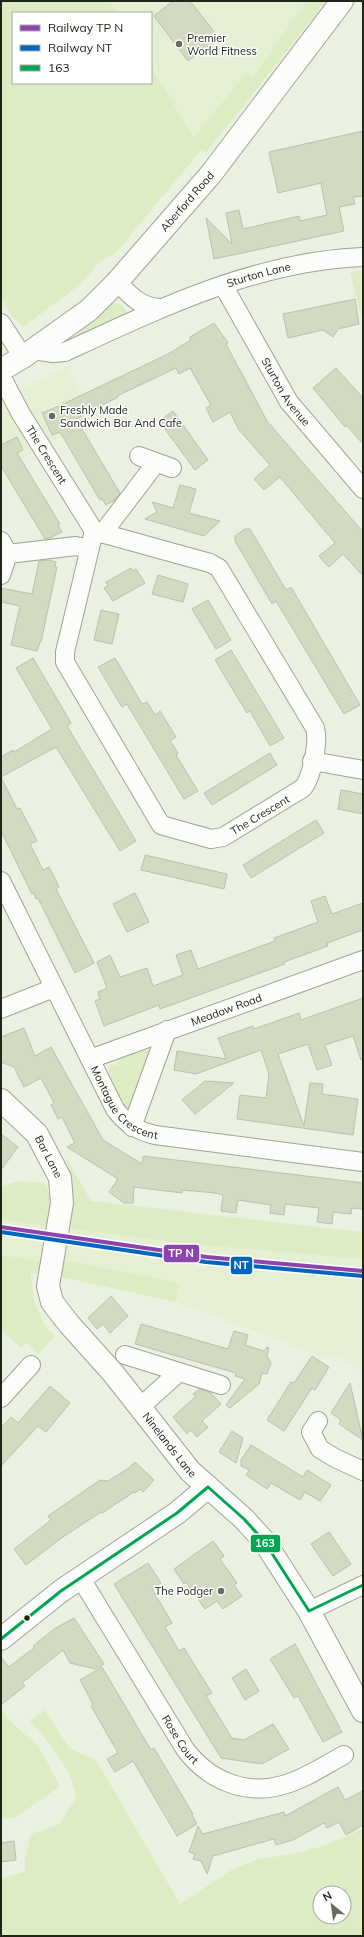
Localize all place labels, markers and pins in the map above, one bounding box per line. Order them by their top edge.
place label: Premier World Fitness [187,31,257,58]
marker: Premier World Fitness [174,39,184,49]
place label: Freshly Made Sandwich Bar And Cafe [60,403,182,430]
marker: Freshly Made Sandwich Bar And Cafe [47,411,57,421]
place label: The Podger [155,1584,213,1598]
marker: The Podger [216,1586,226,1596]
unlabelled marker [22,1613,32,1623]

